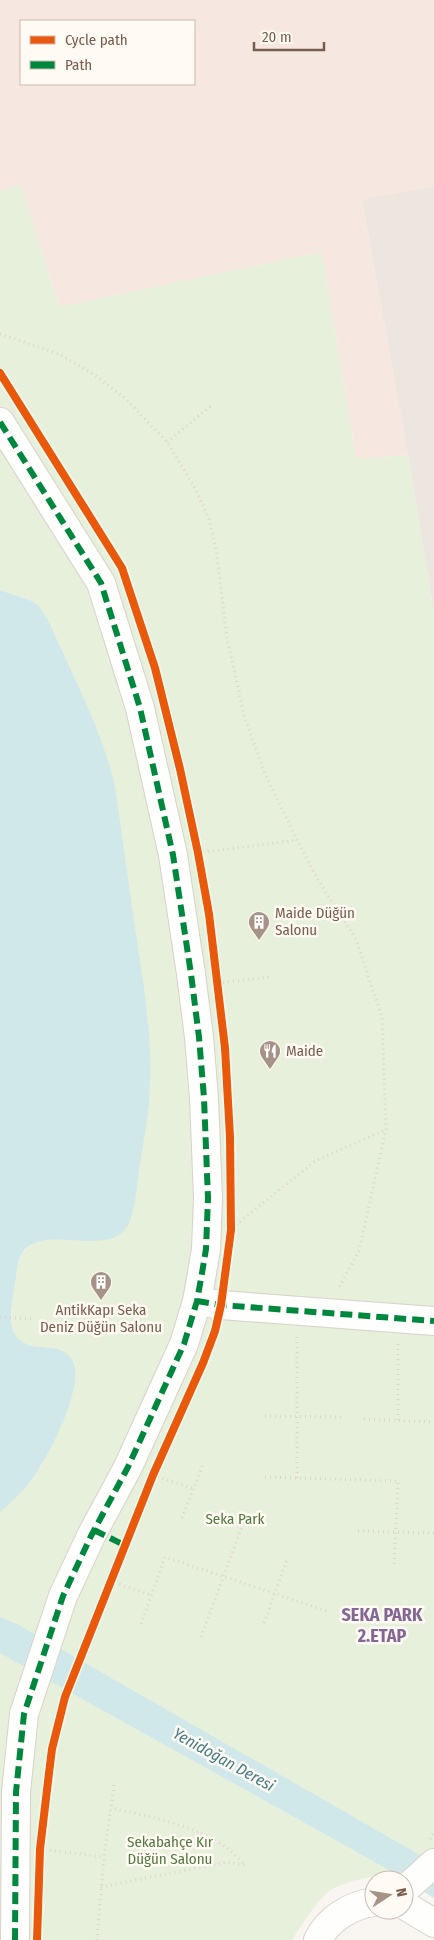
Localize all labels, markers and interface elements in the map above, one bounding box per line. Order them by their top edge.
legend [20,20,195,85]
scale bar [254,20,324,52]
text: 20 m [262,28,292,46]
text: Cycle path [65,31,128,49]
text: Path [65,56,92,74]
place label: Maide Düğün Salonu [275,904,355,939]
building icon: Maide Düğün Salonu [247,910,271,941]
restaurant icon: Maide [258,1039,282,1070]
place label: Maide [286,1042,323,1060]
building icon: AntikKapı Seka Deniz Düğün Salonu [89,1270,113,1301]
place label: AntikKapı Seka Deniz Düğün Salonu [40,1301,162,1336]
park label: Seka Park [205,1510,265,1528]
district label: SEKA PARK 2.ETAP [342,1604,423,1647]
water label: Yenidoğan Deresi [170,1724,278,1795]
park label: Sekabahçe Kır Düğün Salonu [127,1833,214,1868]
north arrow [364,1870,414,1920]
text: N [392,1887,410,1898]

